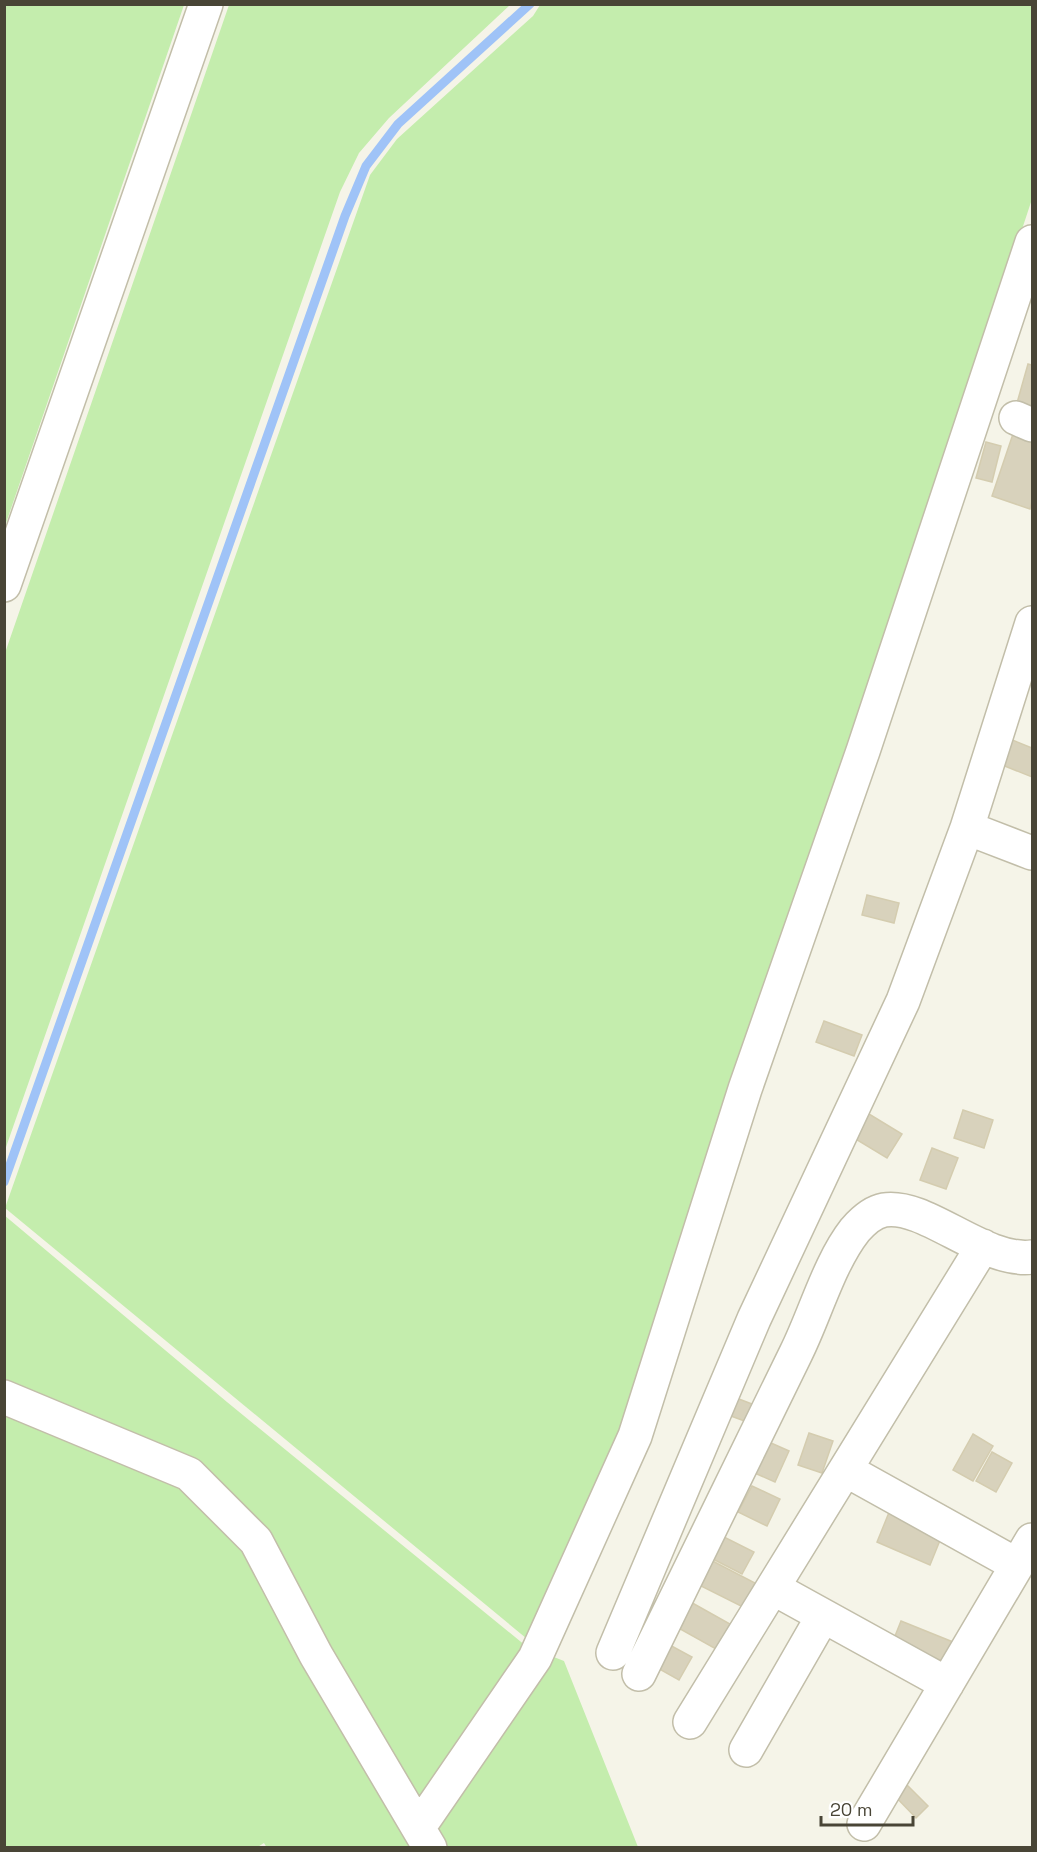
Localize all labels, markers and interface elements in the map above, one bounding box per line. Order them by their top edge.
scale bar [821,1789,912,1827]
text: 20 m [830,1798,873,1821]

